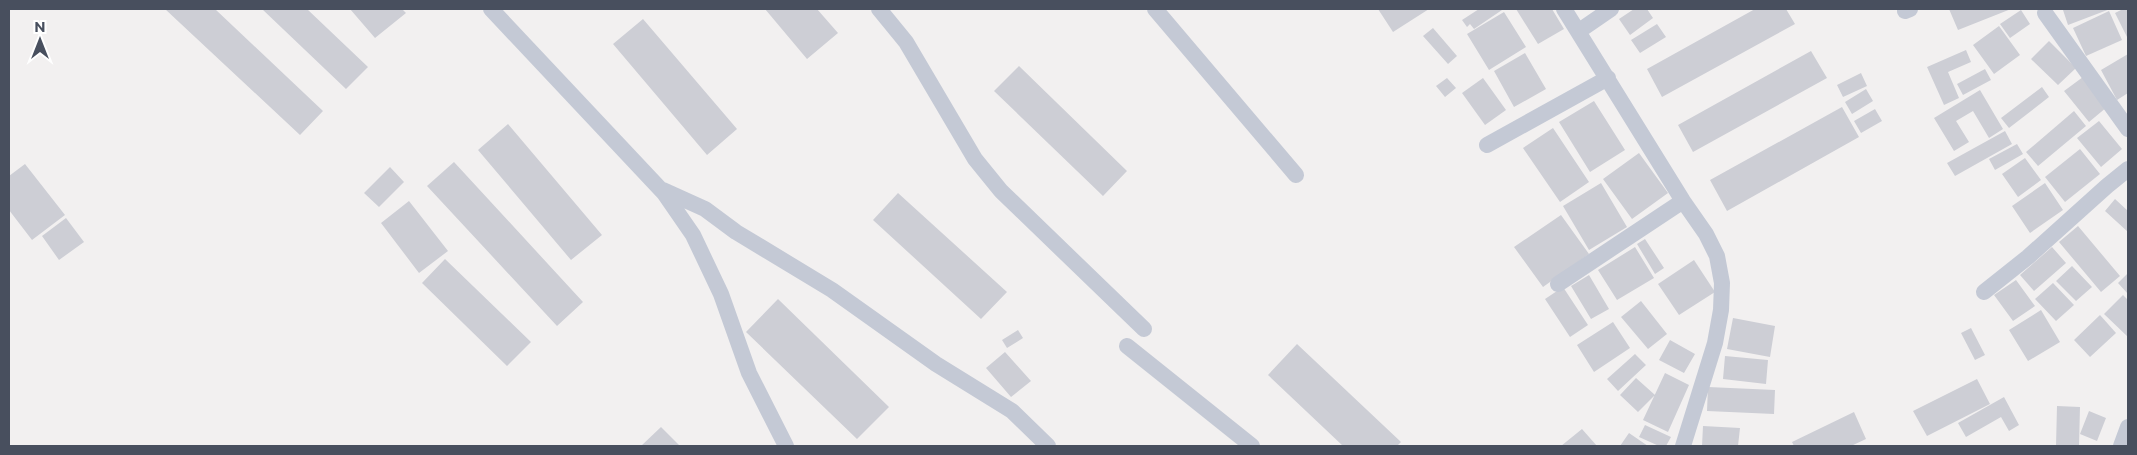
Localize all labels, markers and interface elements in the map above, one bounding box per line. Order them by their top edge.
north arrow [15,15,65,65]
text: N [34,18,46,36]

